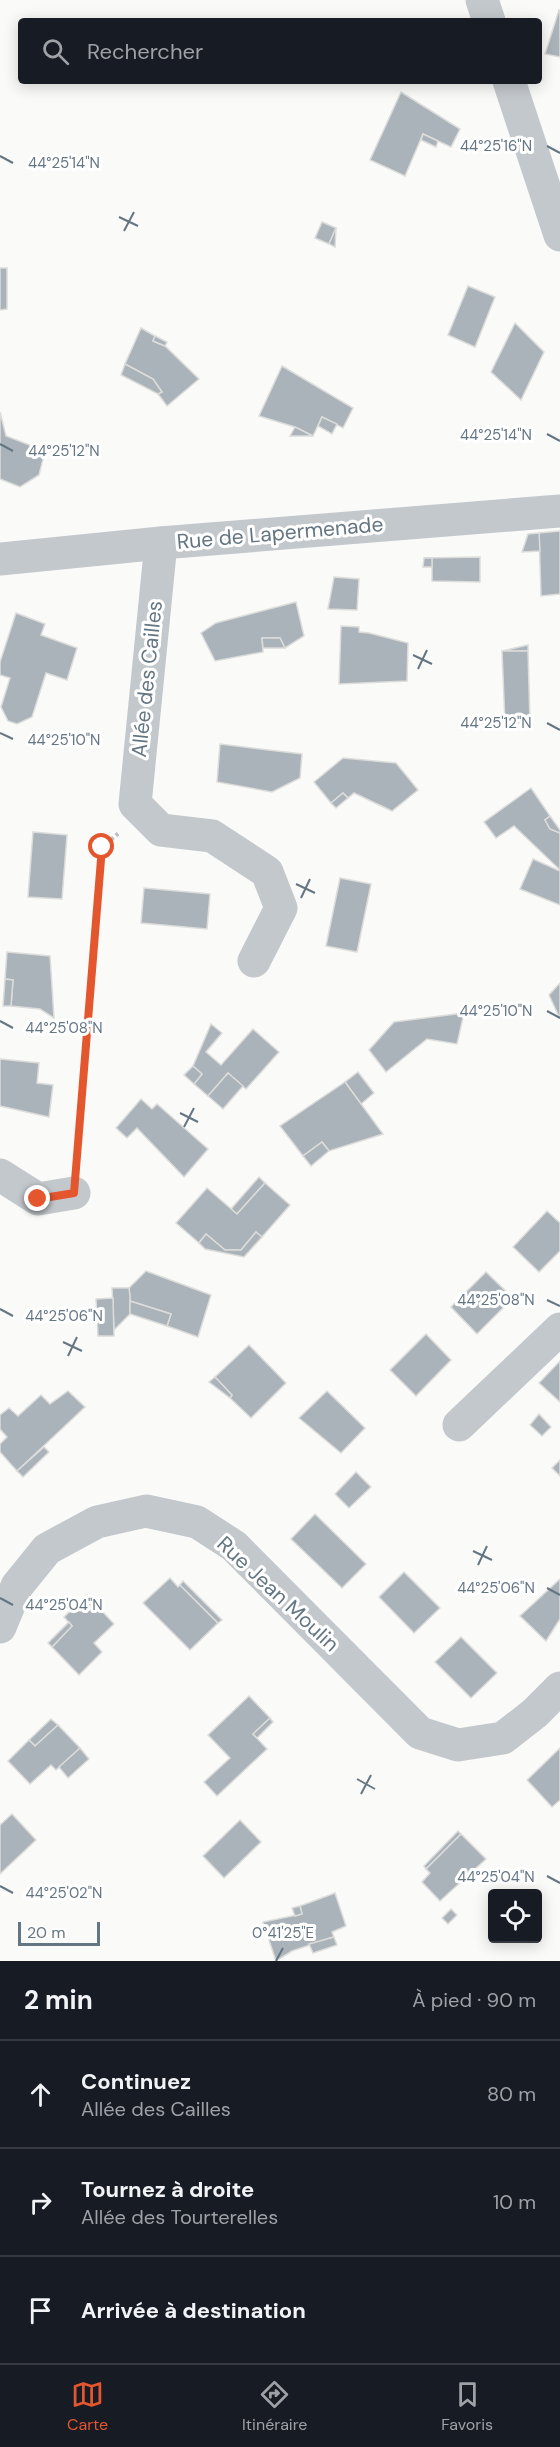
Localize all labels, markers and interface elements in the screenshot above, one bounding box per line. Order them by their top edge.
search box [18,18,542,84]
icon: search [39,35,72,68]
text: Rechercher [87,37,203,66]
text: 44°25'16"N [460,136,532,156]
text: 44°25'14"N [28,153,100,173]
text: 44°25'14"N [460,425,532,445]
text: 44°25'12"N [28,441,100,461]
street label: Rue de Lapermenade [176,510,385,556]
street label: Allée des Cailles [125,599,169,759]
text: 44°25'12"N [460,713,532,733]
text: 44°25'10"N [28,730,100,750]
route start [88,833,114,859]
text: 44°25'10"N [460,1001,532,1021]
text: 44°25'08"N [25,1018,103,1038]
route end [24,1185,50,1211]
text: 44°25'08"N [457,1290,535,1310]
text: 44°25'06"N [25,1306,103,1326]
street label: Rue Jean Moulin [211,1530,345,1658]
text: 44°25'06"N [457,1578,535,1598]
text: 44°25'04"N [25,1595,103,1615]
text: 44°25'04"N [457,1867,535,1887]
text: 44°25'02"N [26,1883,102,1903]
map controls [488,1889,542,1943]
button: locate [488,1889,542,1943]
scale bar [18,1919,100,1946]
text: 20 m [27,1922,66,1943]
text: 0°41'25"E [252,1923,314,1943]
text: 2 min [24,1983,93,2017]
text: À pied · 90 m [412,1987,536,2013]
text: Continuez [81,2067,191,2096]
icon: ahead [24,2078,57,2111]
text: 80 m [487,2081,536,2107]
text: Allée des Cailles [81,2096,231,2122]
text: Tournez à droite [81,2175,254,2204]
icon: right [24,2186,57,2219]
text: 10 m [493,2189,536,2215]
text: Allée des Tourterelles [81,2204,278,2230]
icon: arrive [24,2294,57,2327]
text: Arrivée à destination [81,2296,306,2325]
tab: Carte [67,2378,108,2435]
tab: Itinéraire [242,2378,307,2435]
tab: Favoris [441,2378,493,2435]

